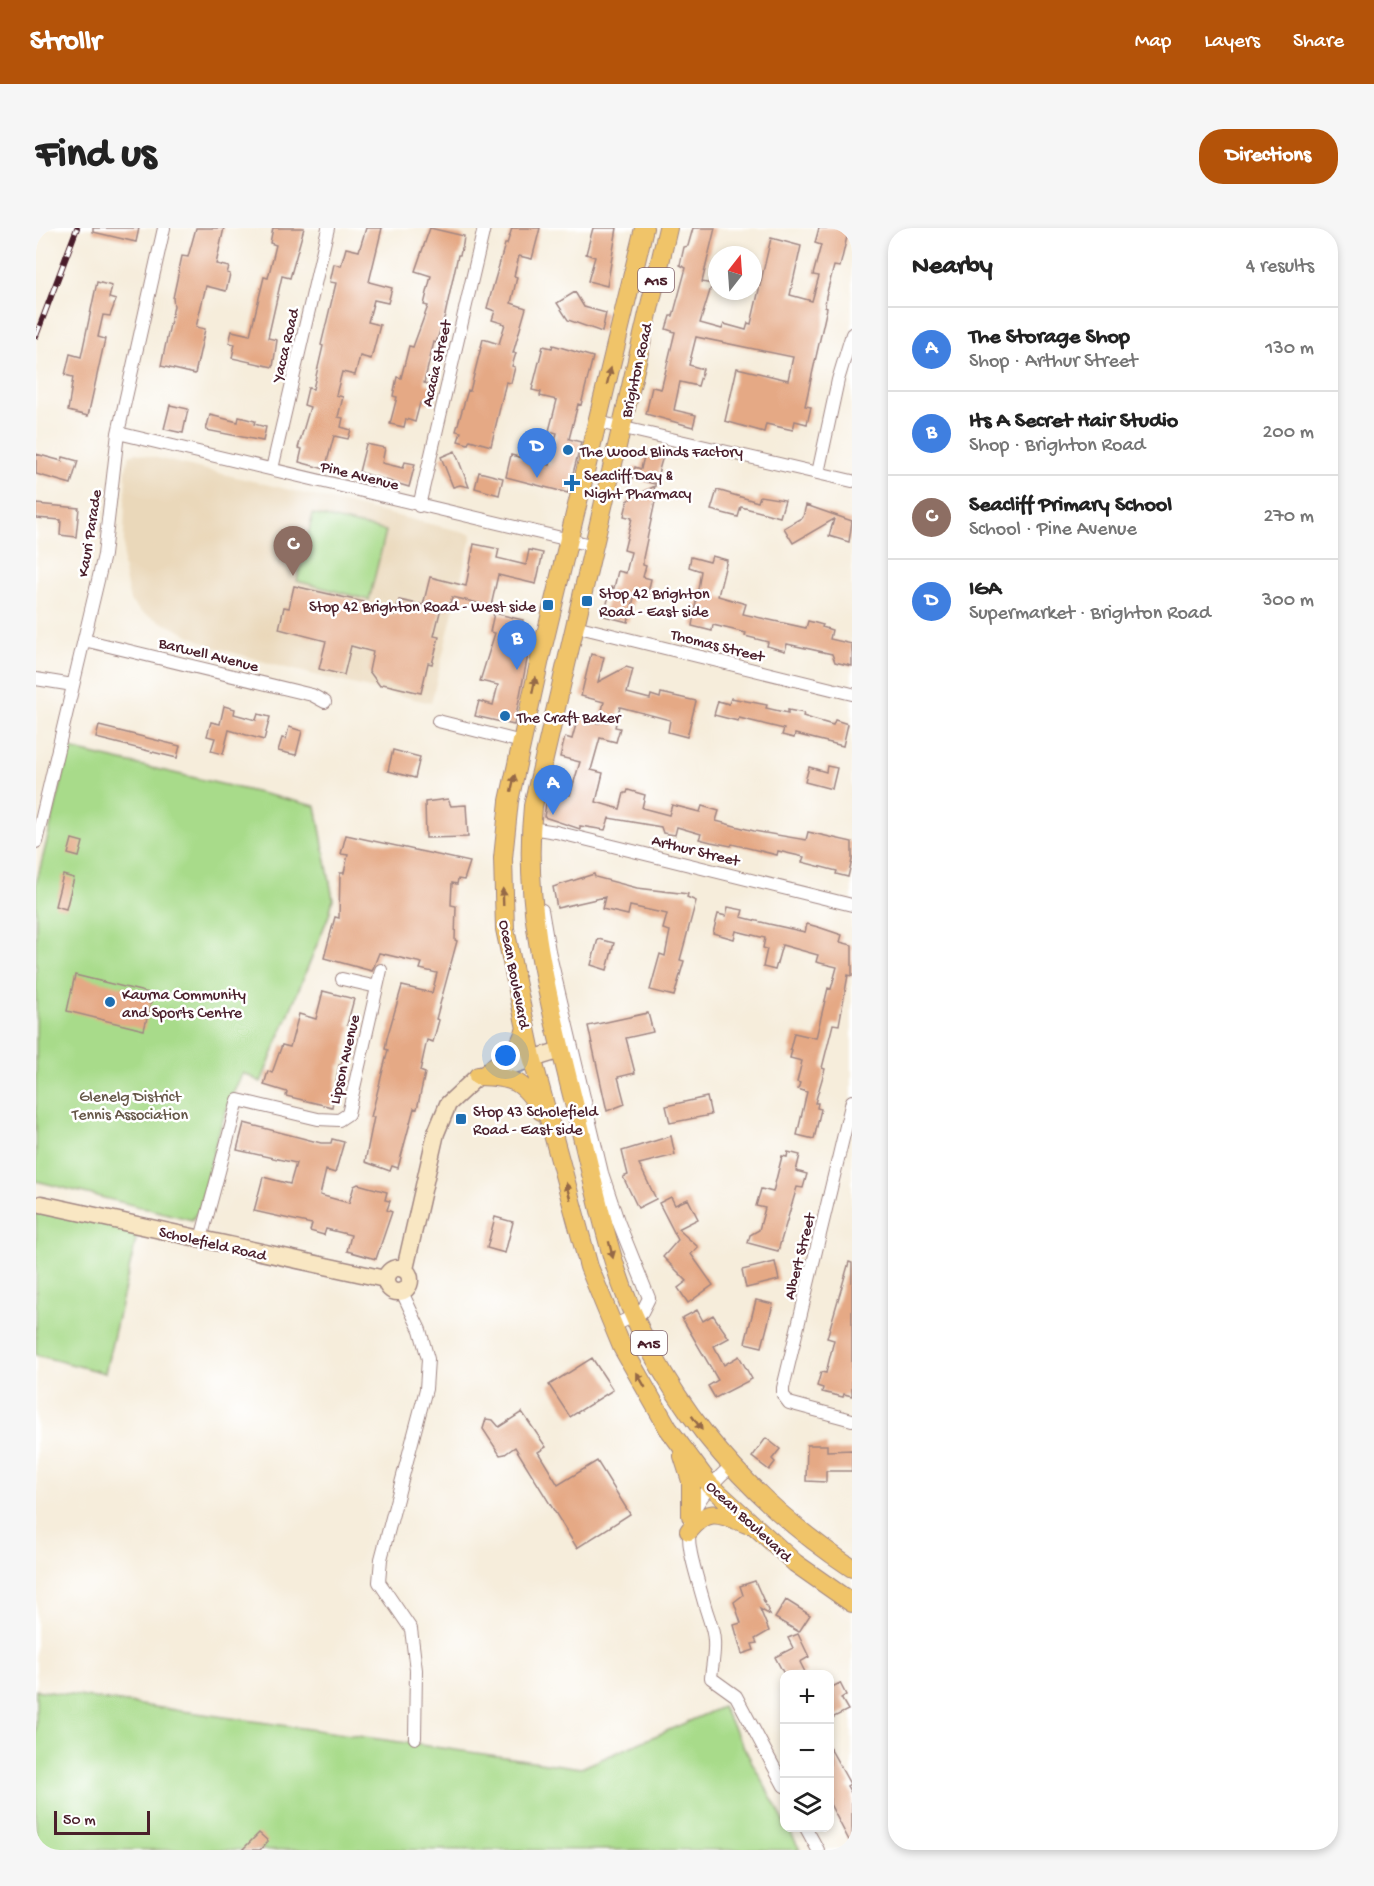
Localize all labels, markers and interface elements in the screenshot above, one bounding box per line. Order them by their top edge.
text: Strollr [30,26,101,59]
text: Map [1135,30,1171,55]
text: Layers [1204,30,1260,55]
text: Share [1293,30,1344,55]
button: Directions [1199,129,1338,184]
text: Find us [36,132,156,181]
north arrow [708,246,762,300]
text: Nearby [912,252,993,283]
text: 4 results [1246,256,1314,279]
road number: A15 [638,268,674,292]
street label: Yacca Road [269,306,305,386]
street label: Acacia Street [419,317,458,409]
street label: Brighton Road [618,320,659,421]
text: The Storage Shop [969,325,1130,351]
text: A [926,338,937,361]
text: 130 m [1265,338,1314,361]
text: Shop · Arthur Street [969,351,1137,374]
one-way arrow [604,367,614,385]
text: Its A Secret Hair Studio [969,409,1178,435]
text: B [926,422,937,445]
text: 200 m [1263,422,1314,445]
pin: D [518,428,556,478]
text: Shop · Brighton Road [969,435,1145,458]
marker: The Wood Blinds Factory [561,443,575,457]
place label: The Wood Blinds Factory [579,444,743,463]
street label: Pine Avenue [317,458,401,496]
place label: Seacliff Day & Night Pharmacy [584,468,692,505]
marker: Seacliff Day & Night Pharmacy [565,476,579,490]
street label: Kauri Parade [75,488,108,578]
text: Seacliff Primary School [969,493,1172,519]
text: C [926,506,937,529]
text: 270 m [1264,506,1314,529]
text: School · Pine Avenue [969,519,1137,542]
pin: C [274,526,312,576]
text: IGA [969,577,1001,603]
place label: Stop 42 Brighton Road - East side [599,586,710,623]
text: D [925,590,938,613]
text: 300 m [1262,590,1314,613]
marker: Stop 42 Brighton Road - East side [580,594,594,608]
marker: Stop 42 Brighton Road - West side [541,598,555,612]
place label: Stop 42 Brighton Road - West side [309,599,537,618]
text: Supermarket · Brighton Road [969,603,1211,626]
pin: B [498,620,536,670]
street label: Thomas Street [667,626,767,669]
street label: Barwell Avenue [155,635,261,678]
one-way arrow [530,676,539,695]
marker: The Craft Baker [498,709,512,723]
place label: The Craft Baker [516,710,622,729]
pin: A [534,766,572,815]
one-way arrow [509,774,518,793]
street label: Arthur Street [649,832,742,873]
one-way arrow [499,887,508,906]
street label: Ocean Boulevard [493,919,533,1032]
place label: Kaurna Community and Sports Centre [122,987,246,1024]
marker: Kaurna Community and Sports Centre [103,995,117,1009]
street label: Lipson Avenue [327,1013,366,1106]
your location [491,1041,520,1070]
park label: Glenelg District Tennis Association [71,1089,188,1126]
place label: Stop 43 Scholefield Road - East side [473,1104,599,1141]
marker: Stop 43 Scholefield Road - East side [454,1112,468,1126]
one-way arrow [563,1182,573,1200]
street label: Albert Street [781,1210,822,1302]
street label: Scholefield Road [157,1224,269,1267]
one-way arrow [607,1240,617,1259]
road number: A15 [631,1331,667,1355]
one-way arrow [637,1372,647,1389]
one-way arrow [691,1415,703,1431]
street label: Ocean Boulevard [701,1478,796,1568]
map controls [780,1670,834,1832]
button: + [780,1670,834,1724]
button: − [780,1724,834,1778]
button: layers [780,1778,834,1832]
scale bar [54,1808,150,1836]
text: 50 m [63,1812,96,1831]

